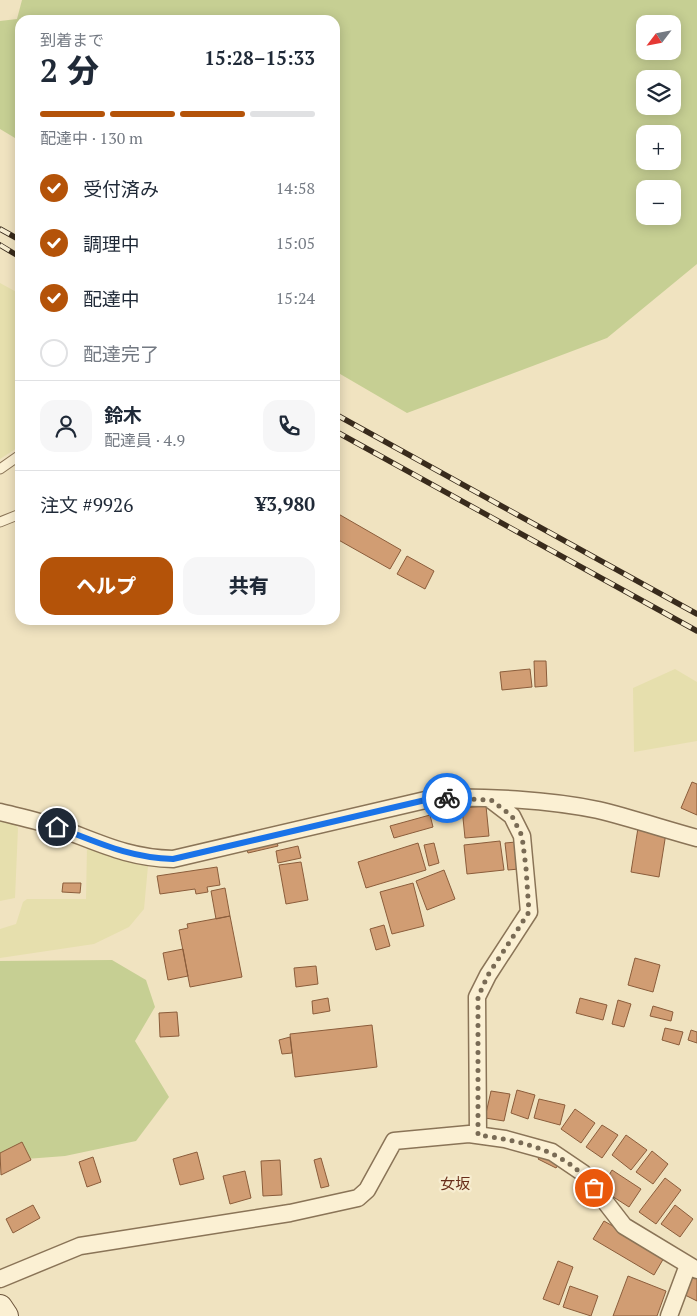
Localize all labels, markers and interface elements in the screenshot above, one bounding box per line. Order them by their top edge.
north arrow [636,15,681,60]
map controls [636,15,681,225]
text: 到着まで [40,29,104,51]
text: 15:28–15:33 [204,45,315,70]
text: 2 分 [40,49,99,91]
button: layers [636,70,681,115]
button: + [636,125,681,170]
text: 配達中 · 130 m [40,127,143,149]
icon: check [40,174,68,202]
text: 受付済み [83,176,159,201]
text: 14:58 [276,177,315,199]
button: − [636,180,681,225]
icon: check [40,229,68,257]
text: 調理中 [83,231,140,256]
text: 15:05 [276,232,315,254]
icon: check [40,284,68,312]
text: 配達中 [83,286,140,311]
text: 15:24 [276,287,315,309]
text: 配達完了 [83,341,159,366]
button: person [40,400,92,452]
button: phone [263,400,315,452]
text: 鈴木 [104,402,142,427]
text: 配達員 · 4.9 [104,429,185,451]
text: ¥3,980 [256,491,315,516]
text: 注文 #9926 [40,492,133,517]
button: ヘルプ [40,557,173,615]
button: 共有 [183,557,315,615]
courier [422,773,472,823]
icon: bike [433,784,461,812]
pin [36,806,78,848]
icon: home [43,813,71,841]
pin [573,1167,615,1209]
district label: 女坂 [440,1173,470,1193]
icon: bag [580,1174,608,1202]

